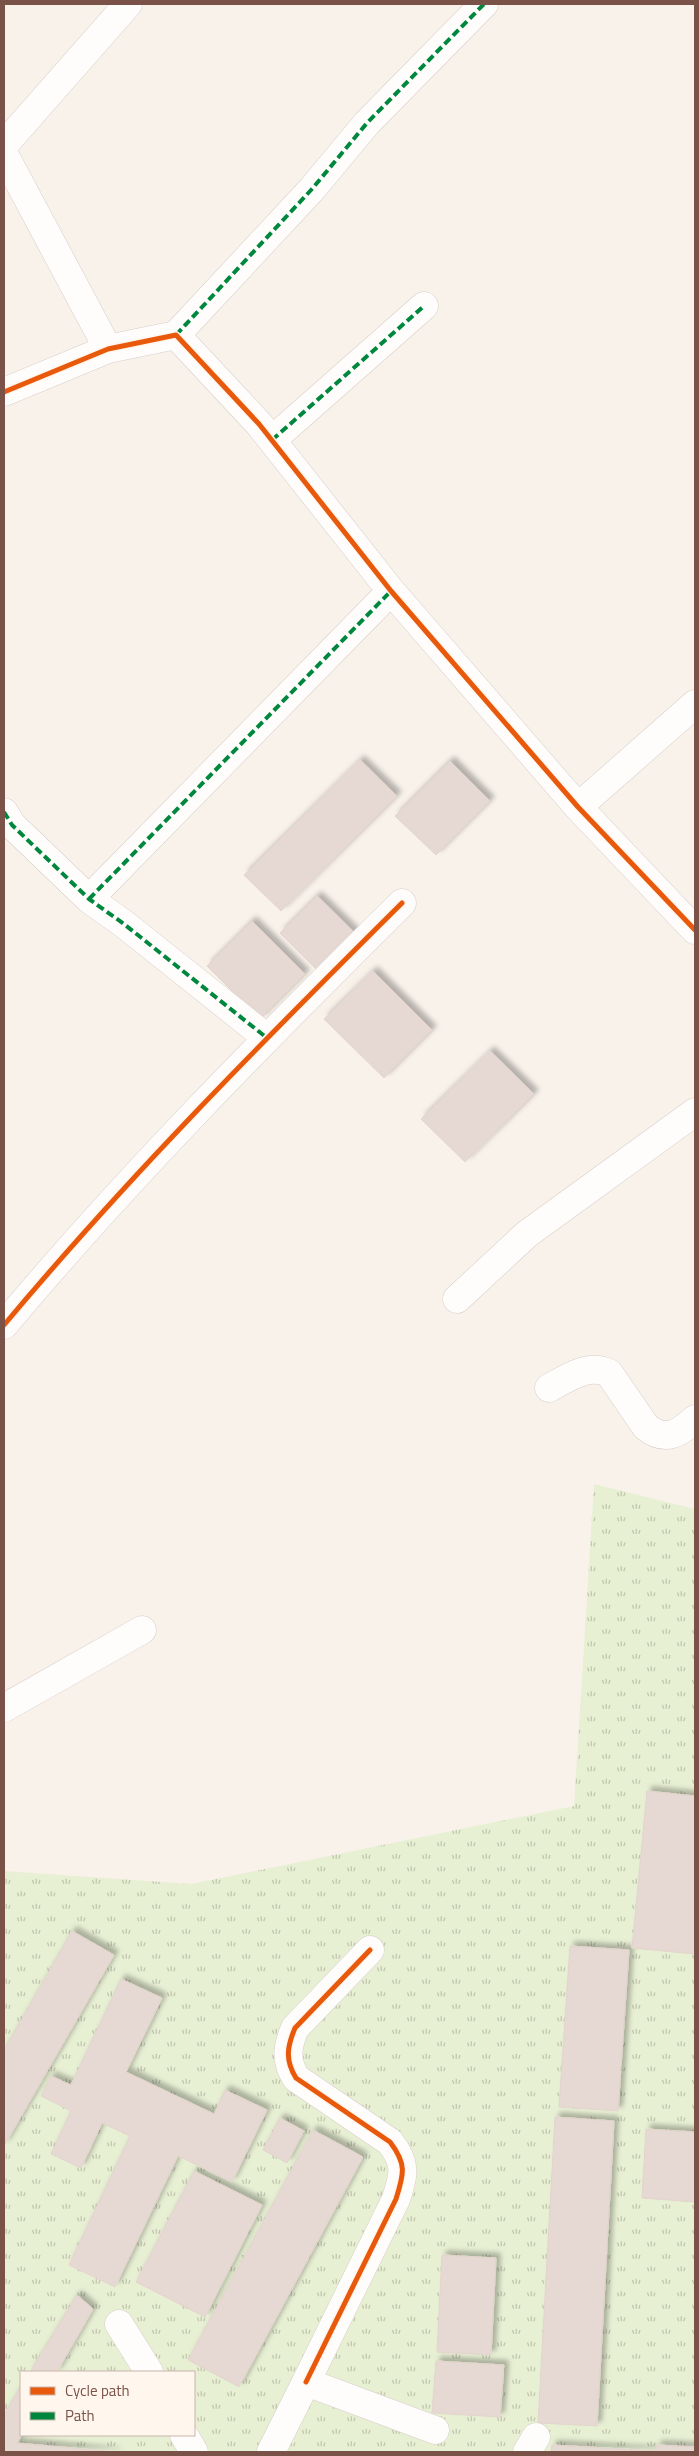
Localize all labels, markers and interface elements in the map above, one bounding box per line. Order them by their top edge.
legend [20,2371,195,2436]
text: Cycle path [65,2379,130,2402]
text: Path [65,2404,95,2427]

